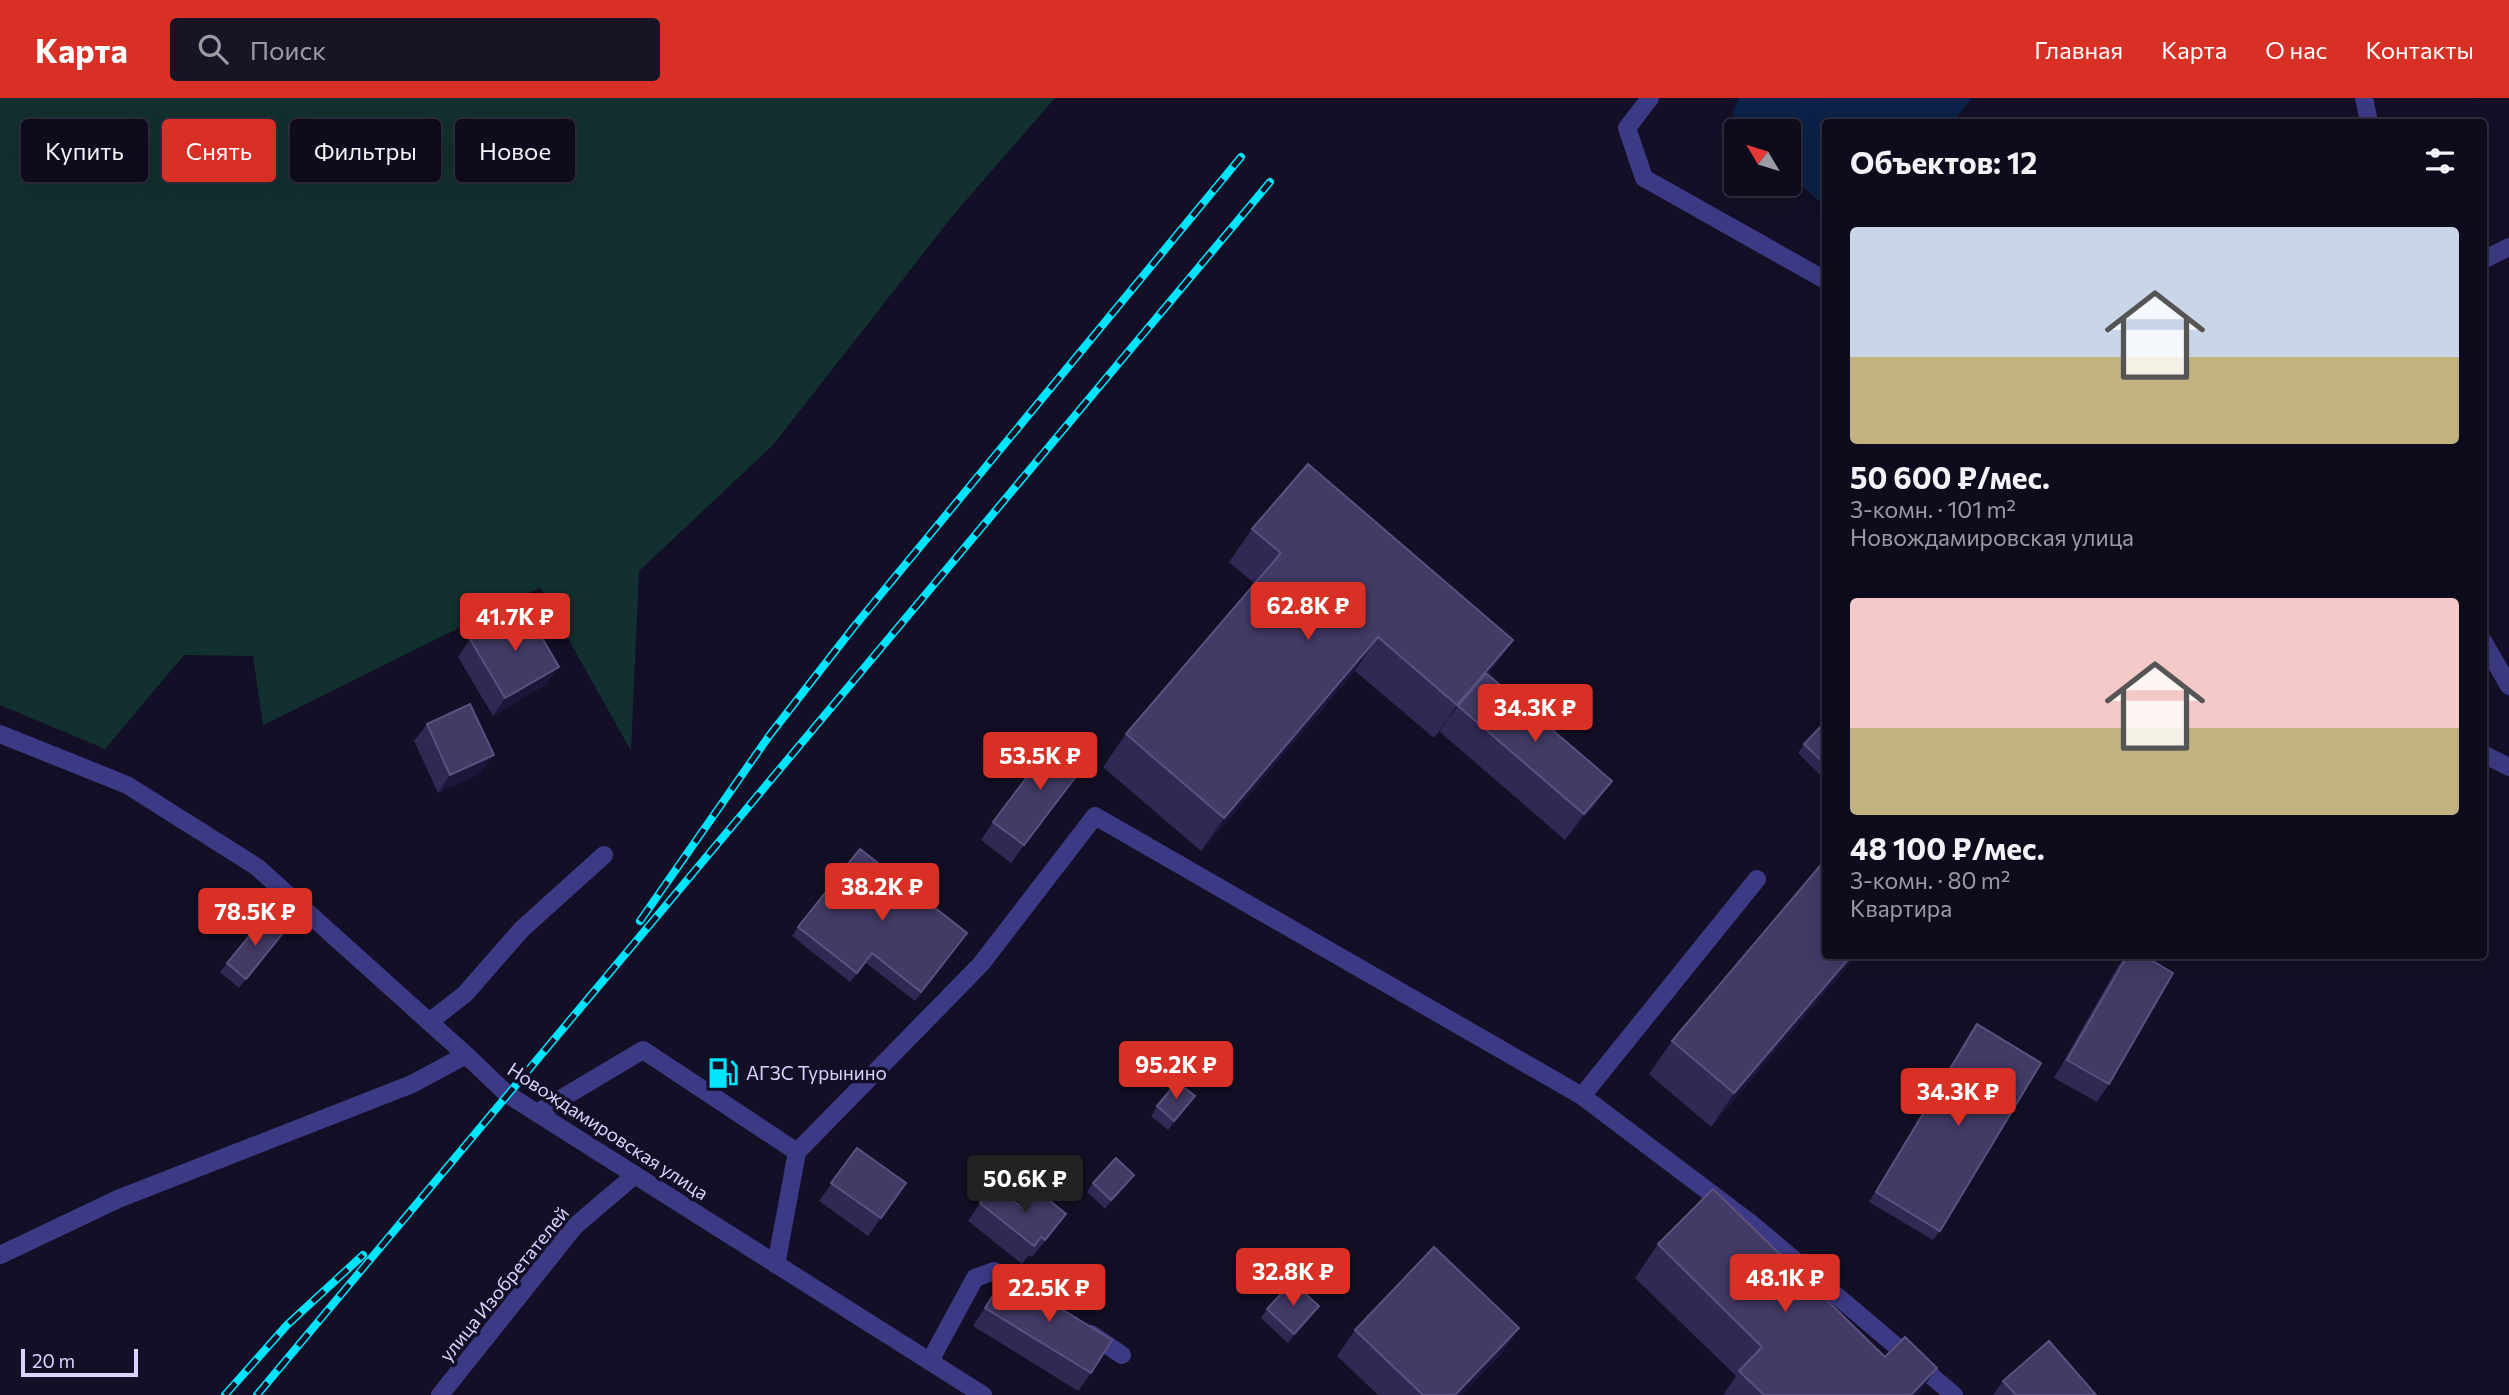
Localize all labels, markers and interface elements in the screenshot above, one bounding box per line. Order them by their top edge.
search box [170,18,660,81]
text: Карта [35,29,128,70]
icon: search [194,30,232,68]
text: Поиск [250,34,326,65]
text: Главная [2034,35,2123,64]
text: Карта [2161,35,2227,64]
text: О нас [2265,35,2327,64]
text: Контакты [2365,35,2474,64]
chip: Купить [21,119,148,182]
chip: Снять [162,119,276,182]
chip: Фильтры [290,119,441,182]
chip: Новое [455,119,575,182]
north arrow [1724,119,1801,196]
map controls [1724,119,1801,196]
icon: filters [2421,142,2459,180]
text: Объектов: 12 [1850,143,2037,180]
icon: home [2092,272,2218,398]
text: 50 600 ₽/мес. [1850,458,2050,495]
text: 3-комн. · 101 m² [1850,495,2016,523]
text: Новождамировская улица [1850,523,2134,551]
pin: 62.8K ₽ [1243,582,1373,642]
text: 62.8K ₽ [1267,591,1349,619]
pin: 41.7K ₽ [450,594,580,653]
text: 41.7K ₽ [476,602,554,630]
icon: home [2092,643,2218,769]
pin: 34.3K ₽ [1470,684,1600,744]
text: 34.3K ₽ [1494,693,1576,721]
pin: 53.5K ₽ [975,732,1105,792]
text: 53.5K ₽ [999,741,1081,769]
text: 48 100 ₽/мес. [1850,829,2045,866]
pin: 38.2K ₽ [817,864,947,923]
text: 3-комн. · 80 m² [1850,866,2010,894]
text: 38.2K ₽ [841,872,923,900]
pin: 78.5K ₽ [190,888,320,948]
text: Квартира [1850,894,1952,922]
text: 78.5K ₽ [214,897,296,925]
pin: 95.2K ₽ [1111,1042,1241,1101]
text: 95.2K ₽ [1135,1050,1217,1078]
fuel station icon: АГЗС Турынино [706,1056,740,1090]
street label: Новождамировская улица [504,1057,713,1204]
place label: АГЗС Турынино [746,1061,887,1084]
pin: 34.3K ₽ [1893,1068,2023,1128]
text: 34.3K ₽ [1917,1077,1999,1105]
pin: 50.6K ₽ [960,1156,1090,1215]
text: 50.6K ₽ [983,1164,1067,1192]
street label: улица Изобретателей [434,1202,573,1366]
pin: 32.8K ₽ [1228,1248,1358,1308]
pin: 48.1K ₽ [1720,1254,1850,1314]
text: 32.8K ₽ [1252,1257,1334,1285]
text: 48.1K ₽ [1746,1263,1824,1291]
pin: 22.5K ₽ [984,1264,1114,1324]
text: 22.5K ₽ [1008,1273,1090,1301]
scale bar [21,1346,138,1378]
text: 20 m [32,1349,75,1372]

